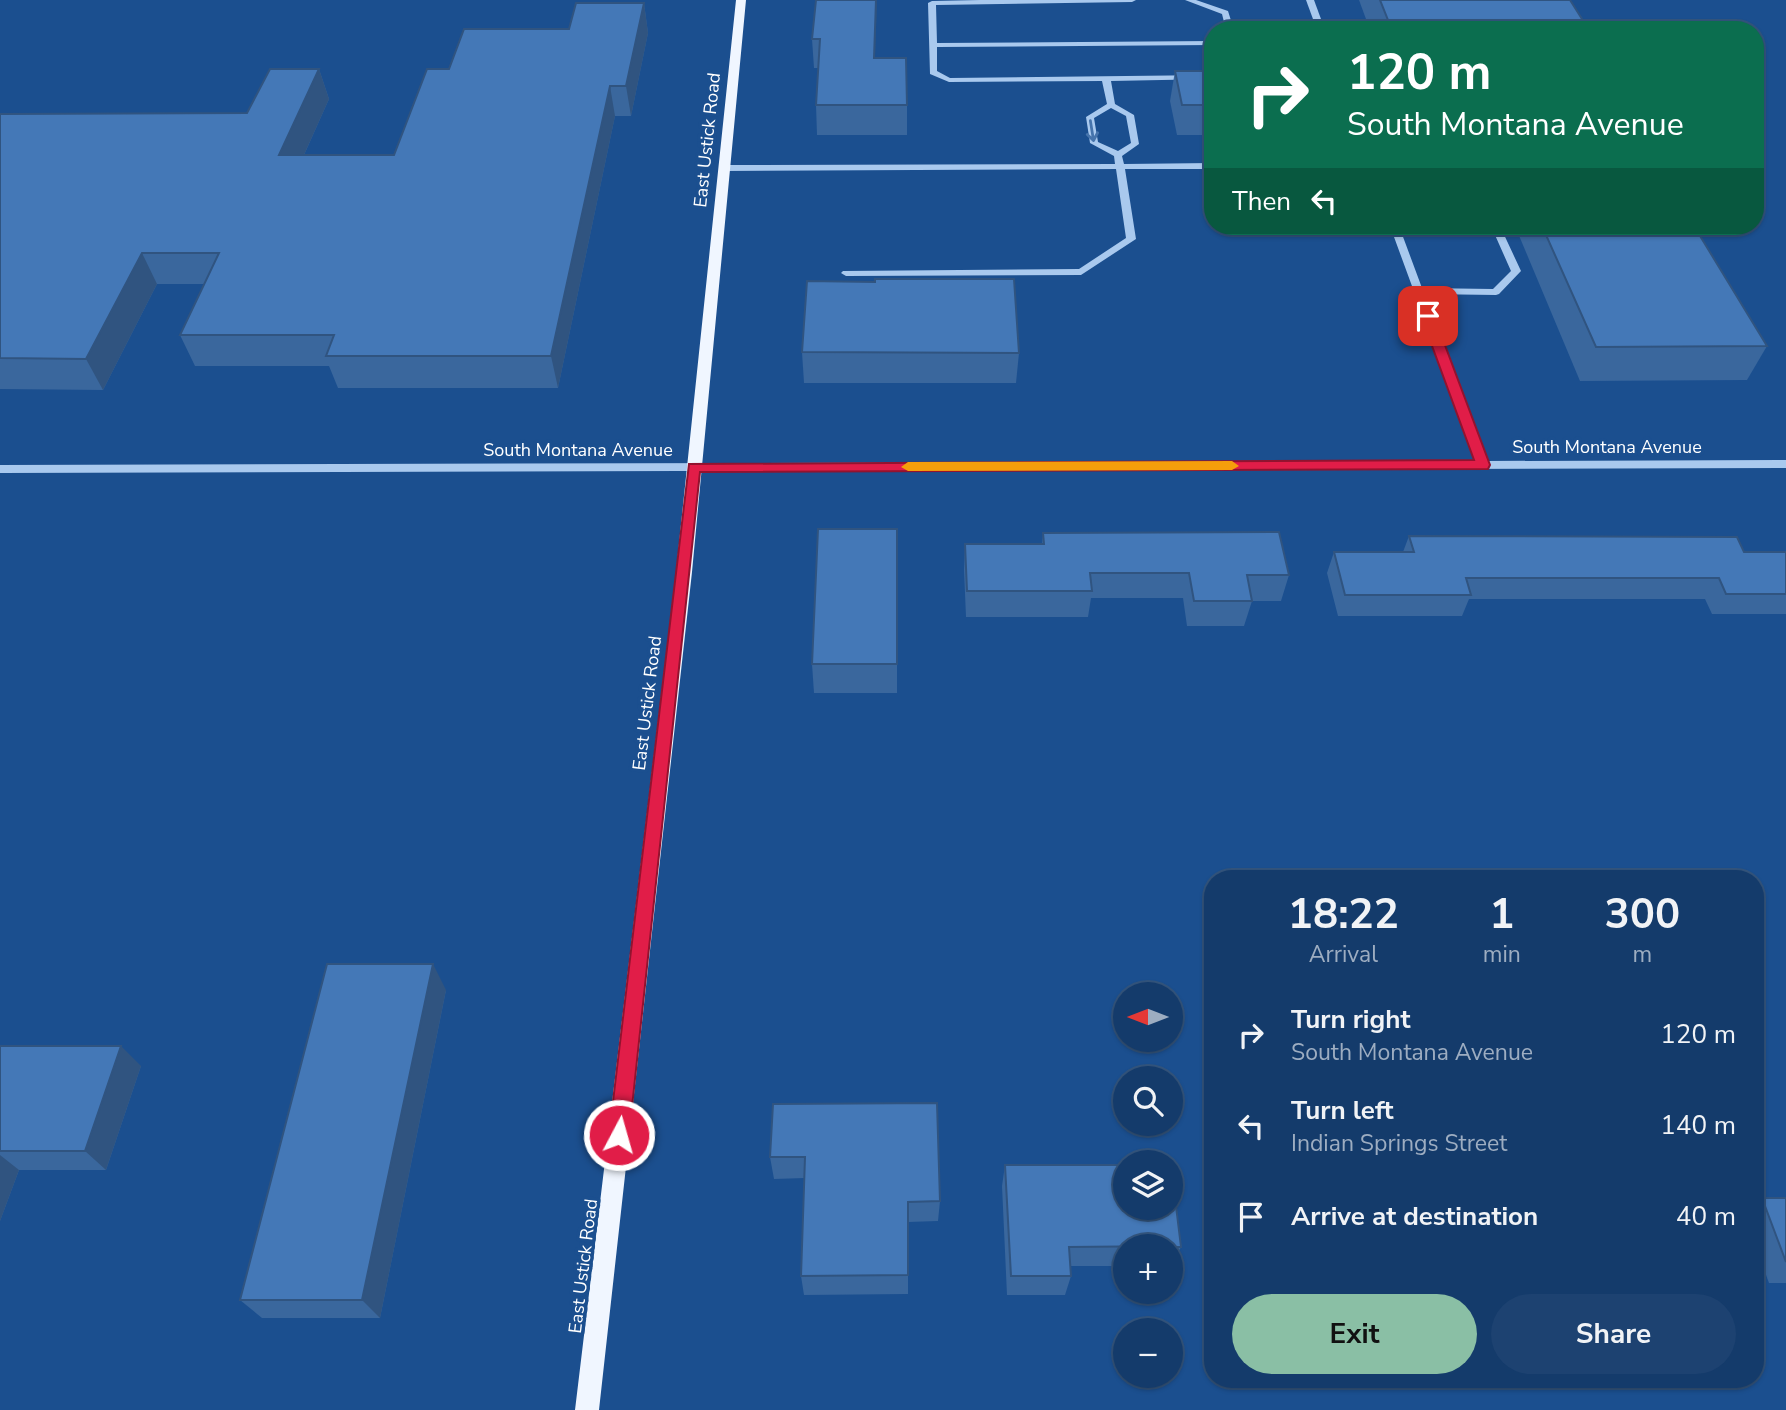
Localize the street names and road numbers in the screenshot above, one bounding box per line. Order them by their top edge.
street label: East Ustick Road [688,71,726,209]
street label: South Montana Avenue [1512,435,1702,459]
street label: South Montana Avenue [483,438,673,462]
street label: East Ustick Road [627,634,667,772]
street label: East Ustick Road [563,1197,603,1335]

